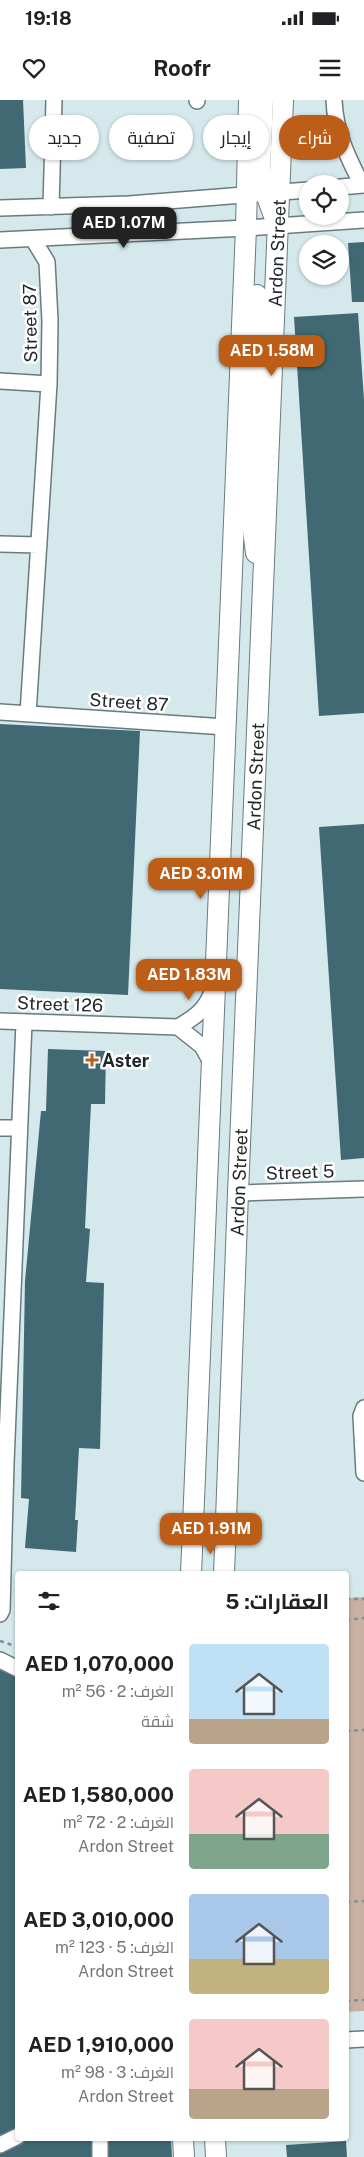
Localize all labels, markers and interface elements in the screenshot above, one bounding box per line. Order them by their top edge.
text: 19:18 [25,7,72,29]
icon: heart [20,54,48,82]
icon: menu [316,54,344,82]
text: Roofr [153,55,211,81]
chip: جديد [29,115,99,160]
chip: تصفية [109,115,193,160]
chip: إيجار [203,115,269,160]
chip: شراء [279,115,350,160]
map controls [299,175,349,285]
button: locate [299,175,349,225]
street label: Ardon Street [264,199,289,307]
pin: AED 1.07M [67,206,181,249]
text: AED 1.07M [83,213,165,232]
button: layers [299,235,349,285]
street label: Street 87 [19,283,41,363]
pin: AED 1.58M [215,334,329,377]
text: AED 1.58M [230,341,314,360]
street label: Street 87 [89,689,169,715]
street label: Ardon Street [242,722,268,831]
pin: AED 3.01M [144,858,258,900]
text: AED 3.01M [159,864,243,883]
pin: AED 1.83M [132,958,246,1001]
text: AED 1.83M [147,965,231,984]
street label: Street 126 [17,992,103,1016]
place label: Aster [102,1050,150,1071]
marker: Aster [86,1054,98,1066]
street label: Ardon Street [226,1128,251,1237]
street label: Street 5 [265,1160,335,1184]
pin: AED 1.91M [154,1512,268,1555]
text: AED 1.91M [171,1519,251,1538]
icon: filters [35,1587,63,1615]
text: العقارات: 5 [225,1589,329,1614]
text: AED 1,070,000 [25,1651,174,1676]
icon: home [229,1664,289,1724]
text: الغرف: 2 · 56 m² [62,1682,174,1701]
text: شقة [141,1712,174,1731]
text: AED 1,580,000 [23,1782,174,1807]
icon: home [229,1789,289,1849]
text: الغرف: 2 · 72 m² [63,1813,174,1832]
text: Ardon Street [78,1837,174,1856]
text: AED 3,010,000 [23,1907,174,1932]
icon: home [229,1914,289,1974]
text: الغرف: 5 · 123 m² [55,1938,174,1957]
text: Ardon Street [78,1962,174,1981]
text: AED 1,910,000 [28,2032,174,2057]
icon: home [229,2039,289,2099]
text: الغرف: 3 · 98 m² [61,2063,174,2082]
text: Ardon Street [78,2087,174,2106]

